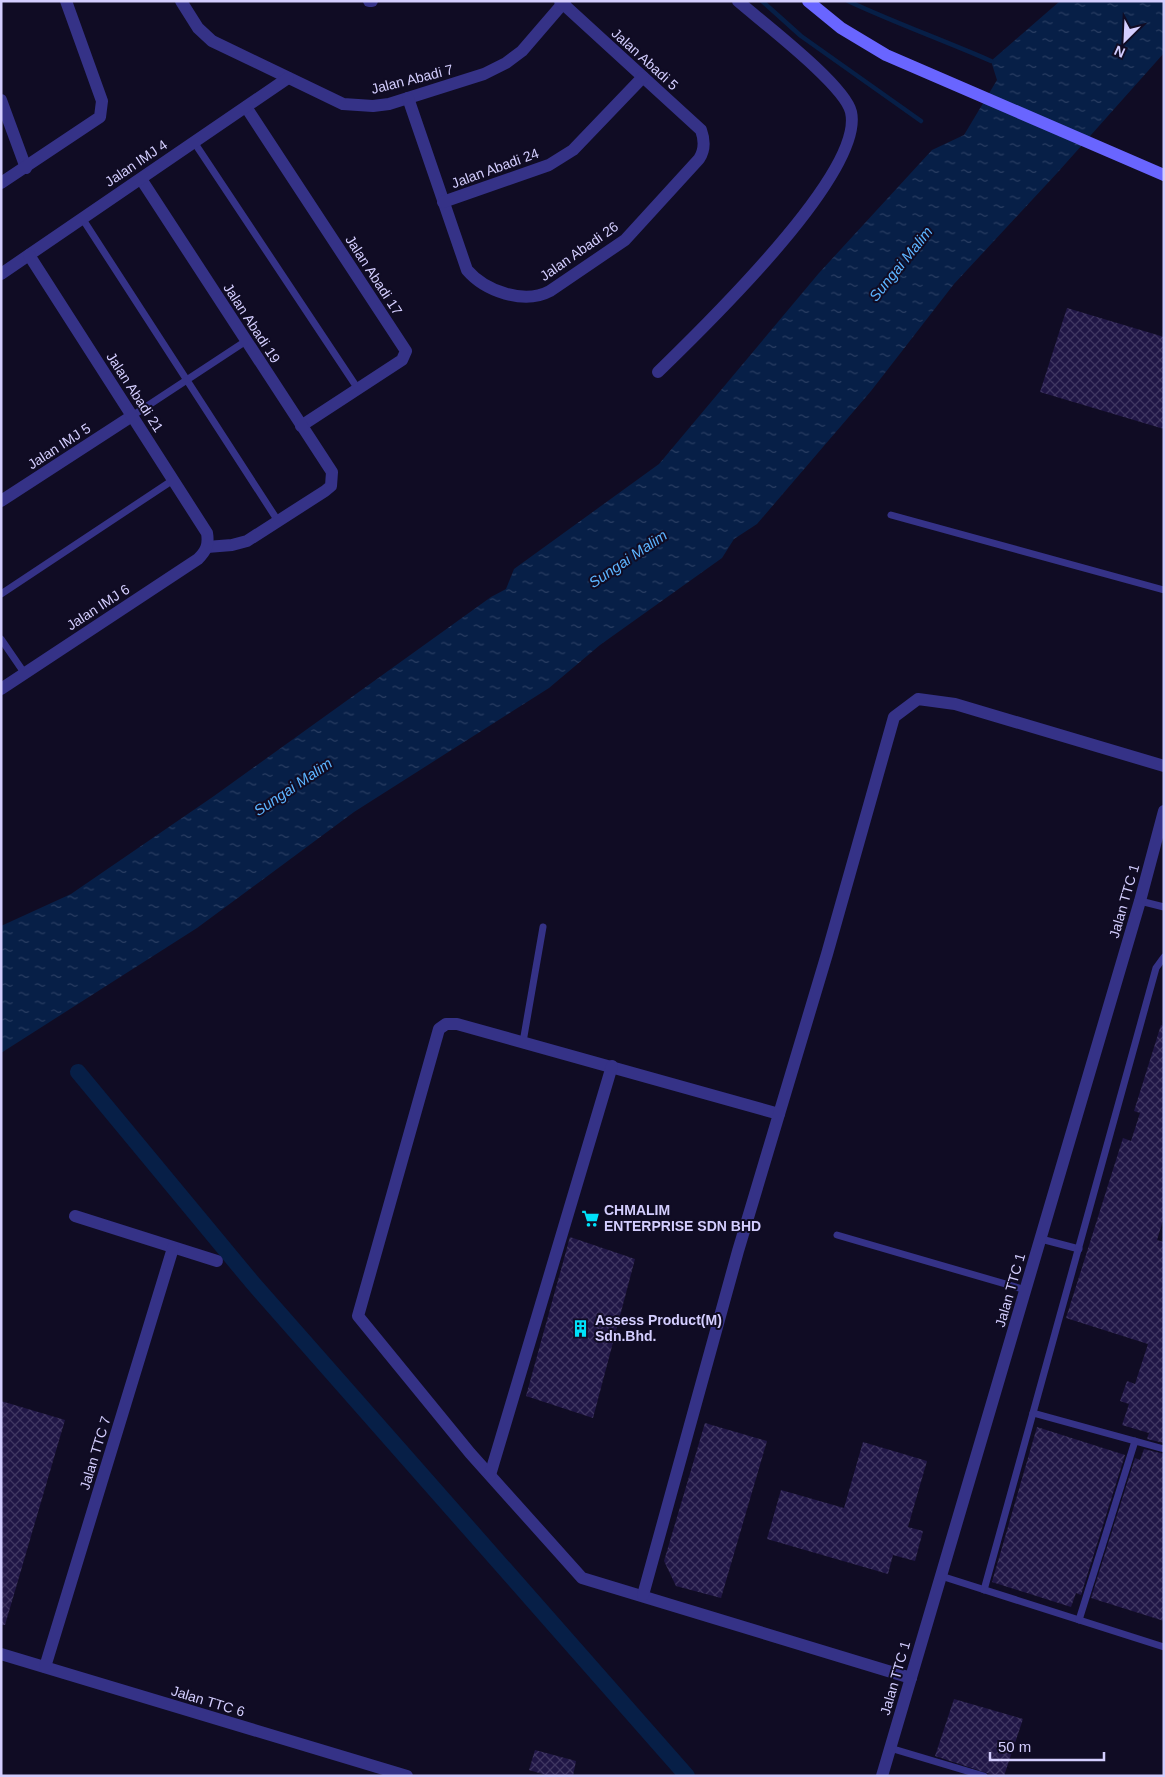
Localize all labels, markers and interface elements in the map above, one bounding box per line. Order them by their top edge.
north arrow [1100,15,1150,65]
street label: Jalan Abadi 5 [608,25,682,93]
text: N [1112,43,1128,61]
street label: Jalan Abadi 7 [369,61,455,97]
street label: Jalan IMJ 4 [102,136,170,190]
street label: Jalan Abadi 24 [449,145,541,191]
street label: Jalan Abadi 26 [537,218,621,284]
water label: Sungai Malim [865,223,936,304]
street label: Jalan Abadi 17 [342,232,406,318]
street label: Jalan Abadi 19 [220,280,284,366]
street label: Jalan Abadi 21 [103,349,167,435]
street label: Jalan IMJ 5 [25,420,94,472]
water label: Sungai Malim [585,526,670,591]
street label: Jalan IMJ 6 [64,581,133,633]
water label: Sungai Malim [250,754,335,819]
street label: Jalan TTC 1 [1106,862,1142,940]
place label: CHMALIM ENTERPRISE SDN BHD [604,1202,761,1234]
supermarket icon: CHMALIM ENTERPRISE SDN BHD [580,1208,600,1228]
street label: Jalan TTC 1 [992,1251,1028,1329]
place label: Assess Product(M) Sdn.Bhd. [595,1312,722,1344]
building icon: Assess Product(M) Sdn.Bhd. [571,1318,591,1338]
street label: Jalan TTC 7 [76,1414,114,1492]
street label: Jalan TTC 1 [877,1639,913,1717]
street label: Jalan TTC 6 [169,1682,247,1720]
scale bar [990,1730,1104,1762]
text: 50 m [998,1738,1031,1755]

